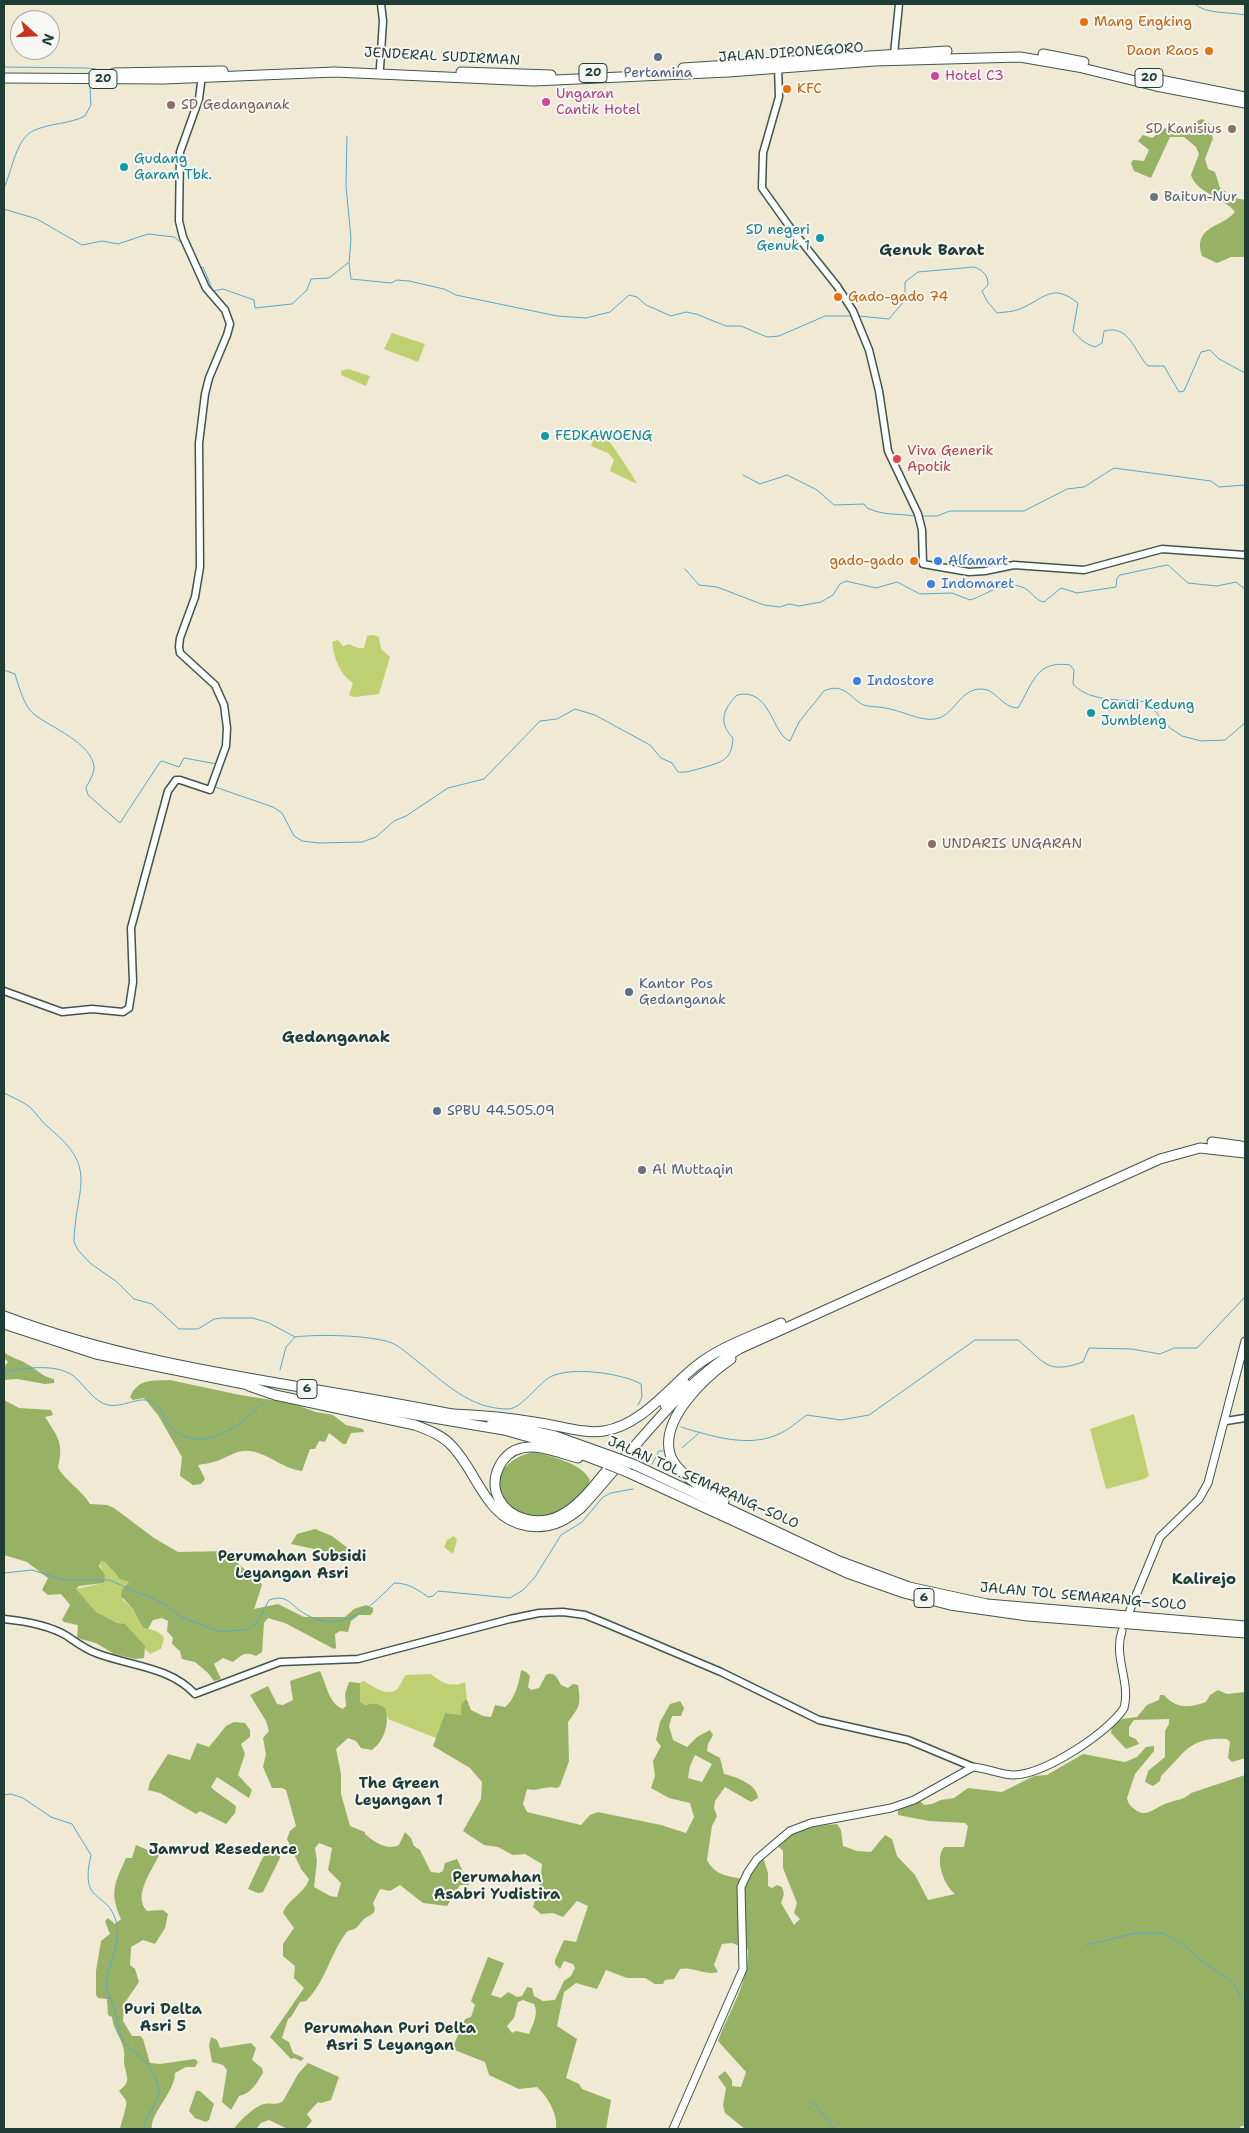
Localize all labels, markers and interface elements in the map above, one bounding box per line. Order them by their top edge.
north arrow [10,10,60,60]
place label: Mang Engking [1094,14,1192,30]
marker: Mang Engking [1078,16,1090,28]
text: N [38,31,59,48]
street label: JALAN DIPONEGORO [718,40,864,66]
place label: Daon Raos [1126,43,1199,59]
street label: JENDERAL SUDIRMAN [364,45,520,69]
marker: Daon Raos [1203,45,1215,57]
marker: Pertamina [652,51,664,63]
road number: 20 [579,64,607,82]
place label: Pertamina [624,65,692,81]
place label: Hotel C3 [945,68,1004,84]
road number: 20 [1135,68,1163,88]
road number: 20 [89,70,117,88]
marker: Hotel C3 [929,70,941,82]
place label: KFC [797,81,822,97]
marker: KFC [781,83,793,95]
place label: Ungaran Cantik Hotel [556,86,640,118]
marker: Ungaran Cantik Hotel [540,96,552,108]
place label: SD Gedanganak [181,97,290,113]
marker: SD Gedanganak [165,99,177,111]
place label: SD Kanisius [1145,121,1222,137]
marker: SD Kanisius [1226,123,1238,135]
place label: Gudang Garam Tbk. [134,151,212,184]
marker: Gudang Garam Tbk. [118,161,130,173]
place label: Baitun-Nur [1164,189,1237,205]
marker: Baitun-Nur [1148,191,1160,203]
place label: SD negeri Genuk 1 [746,222,810,254]
marker: SD negeri Genuk 1 [814,232,826,244]
district label: Genuk Barat [879,241,985,261]
place label: Gado-gado 74 [848,289,948,305]
marker: Gado-gado 74 [832,291,844,303]
place label: FEDKAWOENG [555,428,652,444]
marker: FEDKAWOENG [539,430,551,442]
place label: Viva Generik Apotik [907,443,993,476]
marker: Viva Generik Apotik [891,453,903,465]
place label: gado-gado [829,553,904,569]
place label: Alfamart [948,553,1008,569]
marker: gado-gado [908,555,920,567]
marker: Alfamart [932,555,944,567]
place label: Indomaret [941,576,1014,592]
marker: Indomaret [925,578,937,590]
place label: Indostore [867,673,934,689]
marker: Indostore [851,675,863,687]
place label: Candi Kedung Jumbleng [1101,697,1194,730]
marker: Candi Kedung Jumbleng [1085,707,1097,719]
place label: UNDARIS UNGARAN [942,836,1082,852]
marker: UNDARIS UNGARAN [926,838,938,850]
place label: Kantor Pos Gedanganak [639,976,726,1009]
marker: Kantor Pos Gedanganak [623,986,635,998]
district label: Gedanganak [282,1028,390,1048]
place label: SPBU 44.505.09 [447,1103,555,1119]
marker: SPBU 44.505.09 [431,1105,443,1117]
place label: Al Muttaqin [652,1162,733,1178]
marker: Al Muttaqin [636,1164,648,1176]
road number: 6 [297,1380,317,1398]
street label: JALAN TOL SEMARANG–SOLO [605,1433,801,1533]
district label: Perumahan Subsidi Leyangan Asri [218,1548,366,1583]
district label: Kalirejo [1172,1570,1236,1590]
street label: JALAN TOL SEMARANG–SOLO [979,1580,1187,1614]
road number: 6 [914,1589,934,1608]
district label: The Green Leyangan 1 [355,1775,443,1810]
district label: Jamrud Resedence [149,1841,297,1859]
district label: Perumahan Asabri Yudistira [434,1869,560,1904]
district label: Puri Delta Asri 5 [124,2001,202,2036]
district label: Perumahan Puri Delta Asri 5 Leyangan [304,2020,476,2055]

